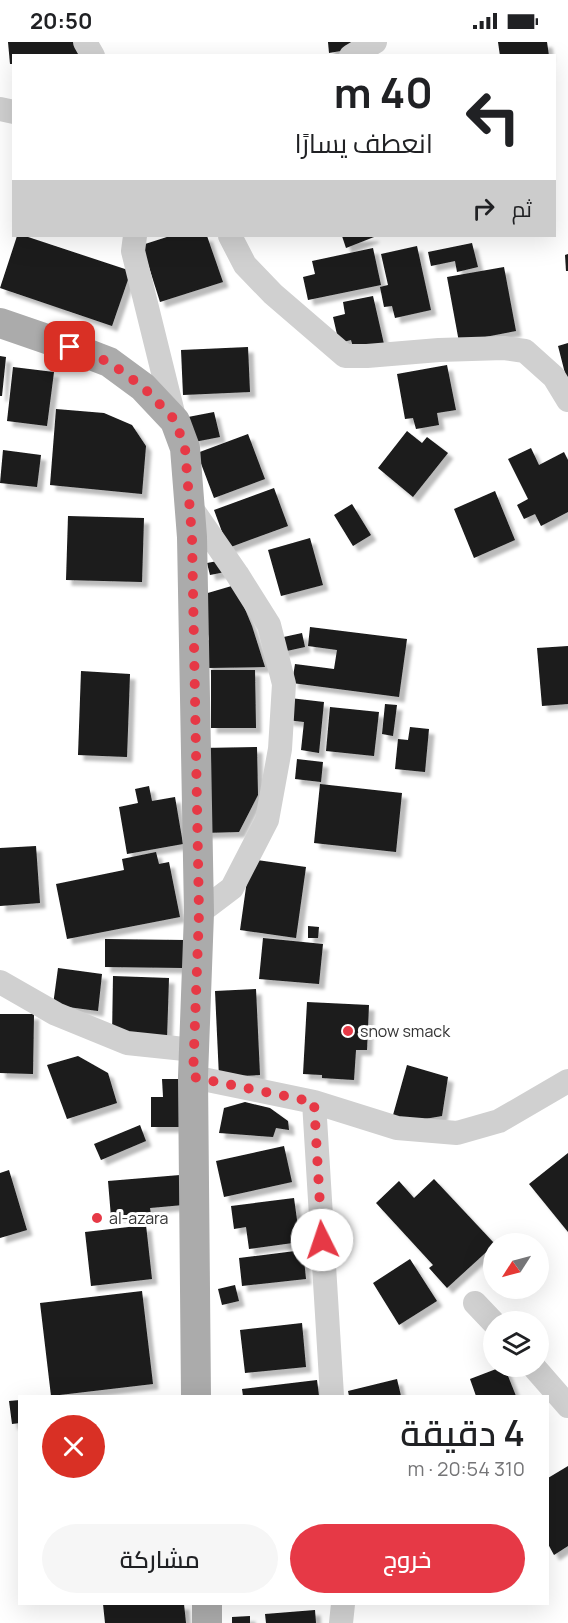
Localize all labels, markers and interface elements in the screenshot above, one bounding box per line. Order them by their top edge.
text: 20:50 [30,6,92,36]
text: 40 m [334,63,433,121]
icon: left [454,78,532,156]
text: انعطف يسارًا [294,124,433,161]
icon: right [467,192,500,225]
text: ثم [512,194,532,224]
pin [44,321,95,372]
icon: arrive [53,330,86,363]
place label: snow smack [360,1020,451,1042]
marker: snow smack [341,1024,355,1038]
place label: al-azara [109,1207,168,1229]
position arrow [290,1208,354,1272]
marker: al-azara [90,1211,104,1225]
north arrow [483,1233,549,1299]
map controls [483,1233,549,1377]
button: layers [483,1311,549,1377]
text: 4 دقيقة [400,1408,525,1457]
button: close [42,1415,105,1478]
text: 310 m · 20:54 [408,1455,525,1482]
button: مشاركة [42,1524,278,1593]
button: خروج [290,1524,525,1593]

